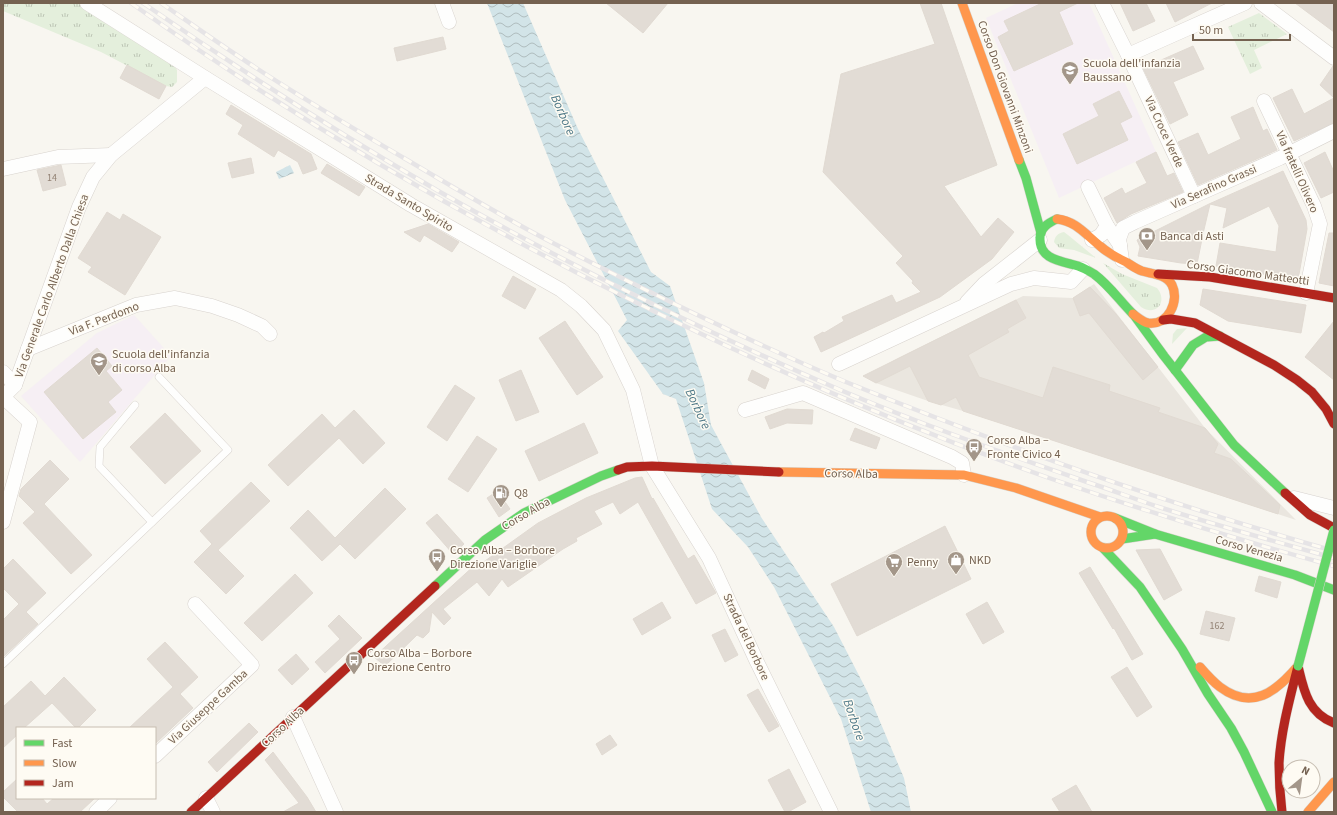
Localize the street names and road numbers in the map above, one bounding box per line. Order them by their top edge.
street label: Corso Don Giovanni Minzoni [973,18,1037,156]
street label: Via Croce Verde [1140,93,1188,171]
street label: Via fratelli Olivero [1271,128,1323,216]
street label: Via Serafino Grassi [1168,160,1260,214]
street label: Strada Santo Spirito [362,170,456,236]
street label: Via Generale Carlo Alberto Dalla Chiesa [11,192,93,380]
street label: Corso Giacomo Matteotti [1186,256,1311,290]
street label: Via F. Perdomo [66,298,142,340]
street label: Corso Alba [824,465,878,483]
street label: Corso Alba [499,493,553,535]
street label: Corso Venezia [1213,531,1285,567]
street label: Strada del Borbore [718,591,774,683]
street label: Via Giuseppe Gamba [165,666,251,748]
street label: Corso Alba [258,703,308,751]

